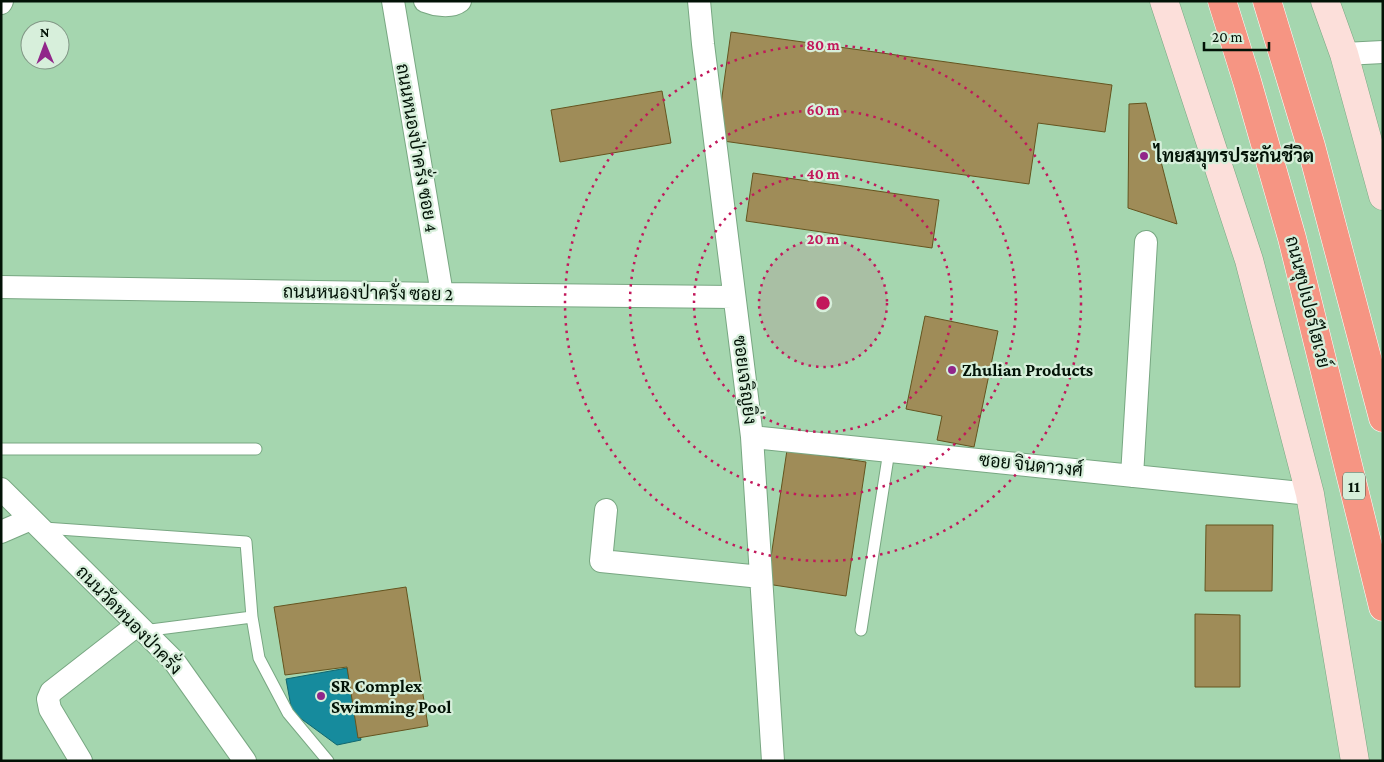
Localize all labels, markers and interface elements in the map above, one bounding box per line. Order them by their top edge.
north arrow [20,20,70,70]
scale bar [1204,20,1269,52]
text: N [40,24,50,40]
text: 20 m [1212,29,1243,45]
text: 80 m [806,37,840,53]
street label: ถนนหนองป่าครั่ง ซอย 4 [392,61,447,234]
text: 60 m [807,102,840,118]
place label: ไทยสมุทรประกันชีวิต [1152,143,1314,170]
marker: ไทยสมุทรประกันชีวิต [1138,150,1150,162]
text: 40 m [807,166,840,182]
text: 20 m [807,231,839,247]
street label: ถนนซุปเปอร์ไฮเวย์ [1280,233,1337,370]
street label: ถนนหนองป่าครั่ง ซอย 2 [283,276,454,304]
centre of rings [814,294,832,312]
street label: ซอยเจริญยิ่ง [729,334,766,426]
place label: Zhulian Products [962,360,1093,380]
marker: Zhulian Products [946,364,958,376]
street label: ซอย จินดาวงศ์ [978,447,1084,480]
road number: 11 [1343,472,1365,500]
street label: ถนนวัดหนองป่าครั่ง [72,558,190,678]
place label: SR Complex Swimming Pool [331,676,452,717]
marker: SR Complex Swimming Pool [315,690,327,702]

